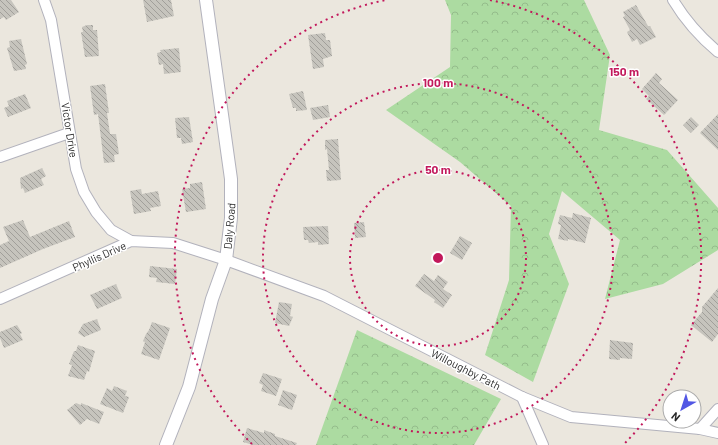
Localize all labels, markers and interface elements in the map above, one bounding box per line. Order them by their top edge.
text: 150 m [609,64,639,78]
text: 100 m [423,75,453,89]
street label: Victor Drive [59,102,81,159]
text: 50 m [425,162,451,176]
street label: Daly Road [220,202,238,250]
street label: Phyllis Drive [70,238,128,274]
centre of rings [431,251,445,265]
street label: Willoughby Path [429,346,503,392]
north arrow [662,389,702,429]
text: N [668,410,682,425]

